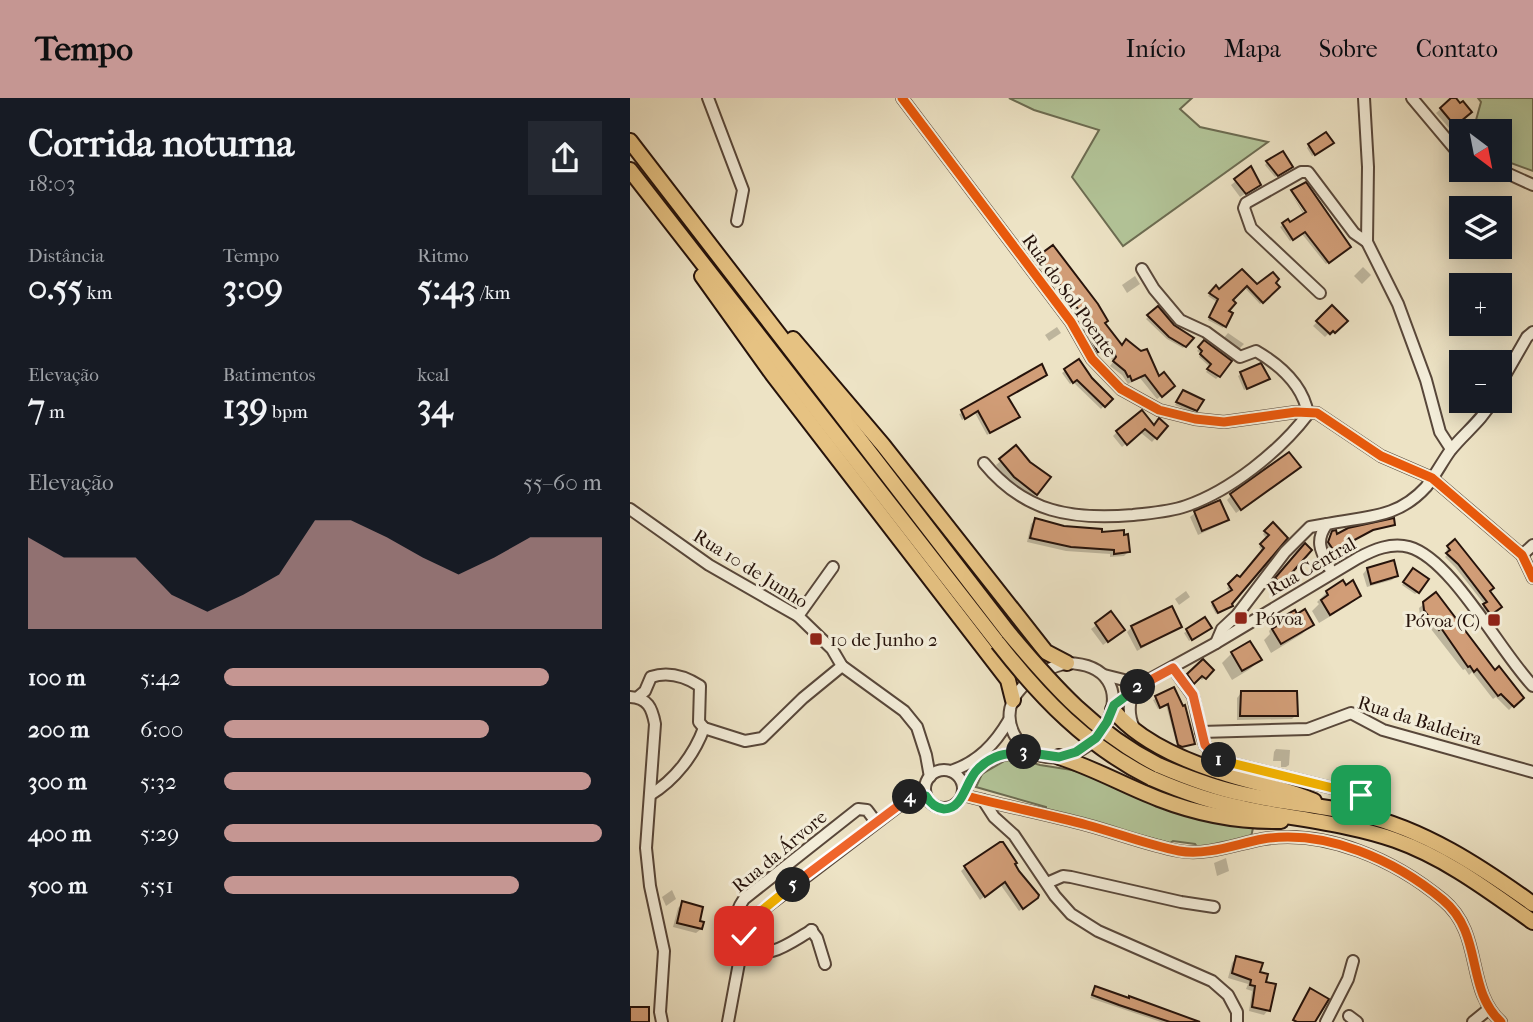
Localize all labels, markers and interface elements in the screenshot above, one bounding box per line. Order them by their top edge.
text: Tempo [35,30,133,69]
text: Início [1126,35,1186,63]
text: Mapa [1224,35,1281,63]
text: Sobre [1319,35,1378,63]
text: Contato [1416,35,1498,63]
north arrow [1449,119,1512,182]
map controls [1449,119,1512,413]
text: Corrida noturna [28,121,294,166]
button: share [528,121,602,195]
text: 18:03 [28,170,75,197]
button: layers [1449,196,1512,259]
street label: Rua do Sol Poente [1017,230,1121,361]
text: Distância [28,245,104,267]
text: Tempo [223,245,279,267]
text: Ritmo [417,245,469,267]
text: 0.55 [28,267,83,308]
text: 3:09 [223,267,283,308]
text: 5:43 [417,267,476,308]
button: + [1449,273,1512,336]
text: km [83,282,112,304]
text: /km [476,282,510,304]
button: − [1449,350,1512,413]
text: Elevação [28,364,99,386]
text: Batimentos [223,364,316,386]
text: kcal [417,364,449,386]
text: 7 [28,386,45,427]
text: 139 [223,386,268,427]
text: 34 [417,386,452,427]
text: m [45,401,65,423]
text: bpm [268,401,308,423]
text: Elevação [28,469,114,496]
text: 55–60 m [523,469,602,496]
street label: Rua 10 de Junho [689,525,812,613]
street label: Rua Central [1263,533,1360,601]
place label: Póvoa [1255,608,1303,630]
marker: Póvoa [1233,610,1249,626]
place label: Póvoa (C) [1405,610,1480,632]
marker: Póvoa (C) [1486,612,1502,628]
place label: 10 de Junho 2 [830,629,938,651]
marker: 10 de Junho 2 [808,631,824,647]
text: 100 m [28,664,86,691]
text: 5:42 [140,664,181,691]
pin: 2 [1120,670,1156,704]
text: 2 [1133,675,1142,697]
street label: Rua da Baldeira [1355,692,1485,750]
text: 200 m [28,716,89,743]
text: 6:00 [140,716,183,743]
pin: 3 [1006,734,1042,770]
text: 3 [1020,740,1027,762]
pin: 1 [1202,742,1236,778]
text: 1 [1215,748,1222,770]
pin [1331,765,1391,825]
text: 300 m [28,768,87,795]
text: 5:32 [140,768,177,795]
icon: arrive [1342,776,1380,814]
pin: 4 [892,780,928,814]
text: 4 [904,785,915,807]
street label: Rua da Árvore [728,806,831,898]
text: 400 m [28,820,91,847]
text: 5:29 [140,820,179,847]
pin: 5 [776,868,810,902]
text: 500 m [28,872,87,899]
text: 5:51 [140,872,174,899]
text: 5 [788,873,797,895]
pin [714,906,774,966]
icon: check [725,917,763,955]

